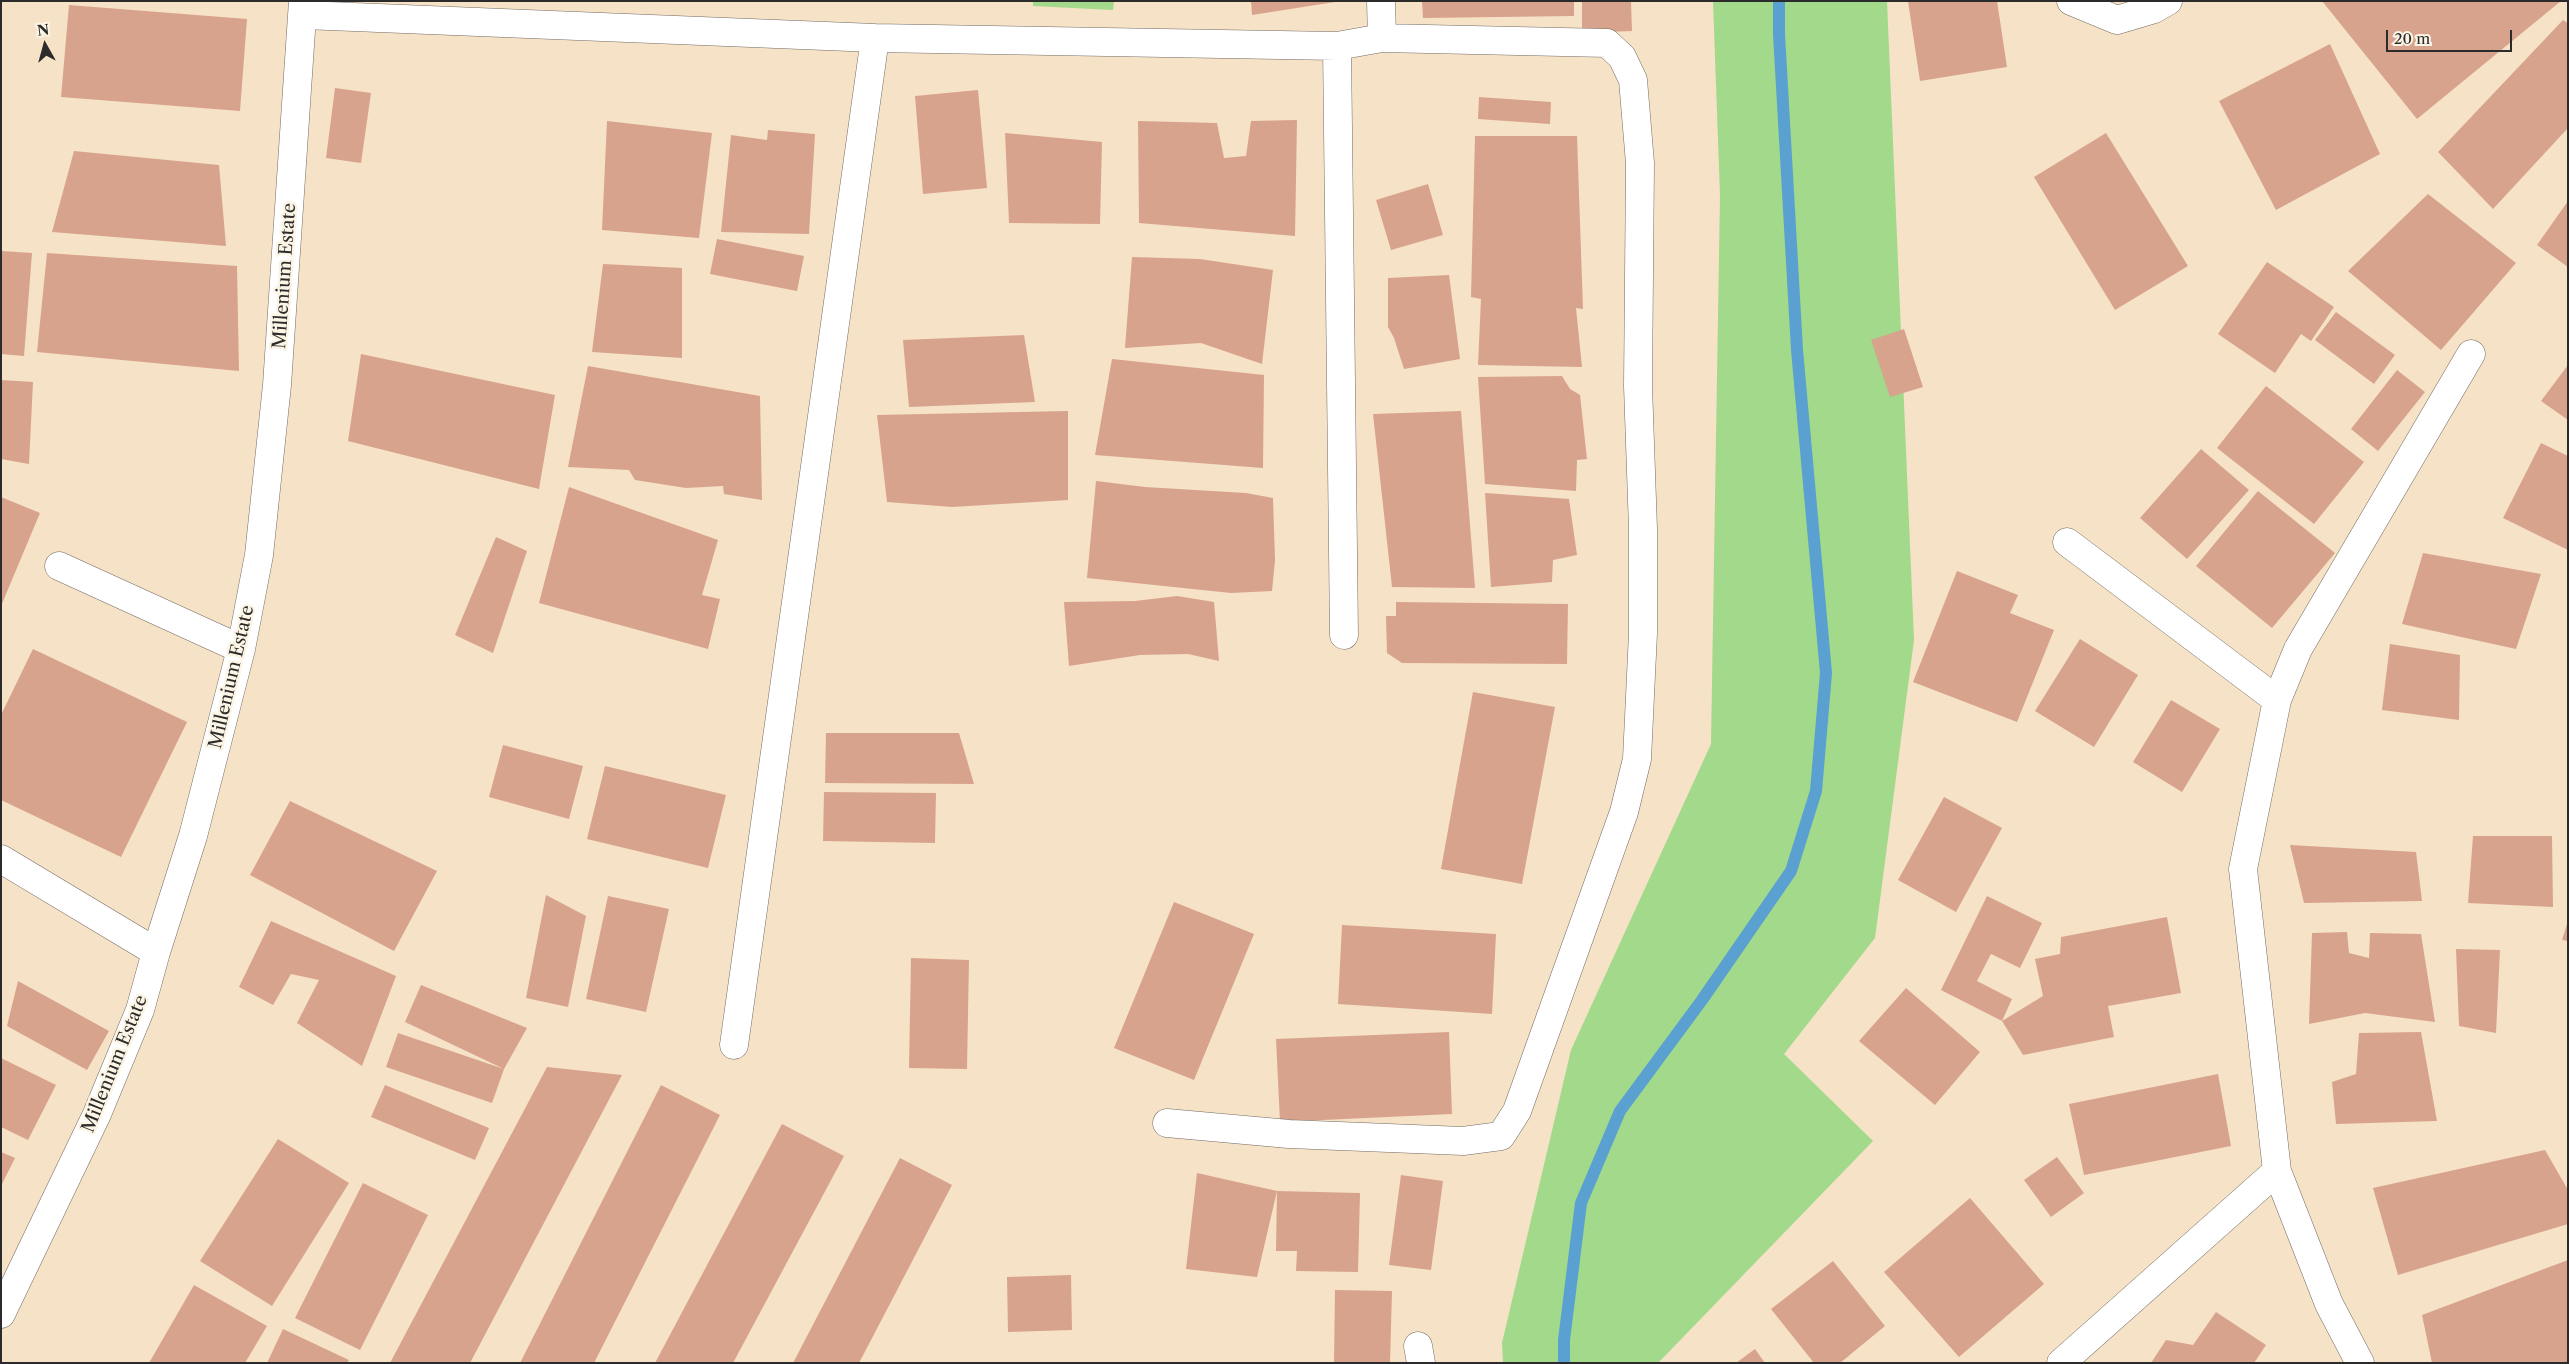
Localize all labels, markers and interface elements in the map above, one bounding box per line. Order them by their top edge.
north arrow [20,20,70,70]
text: N [36,20,50,40]
scale bar [2389,20,2515,52]
text: 20 m [2394,29,2430,48]
street label: Millenium Estate [269,202,301,350]
street label: Millenium Estate [205,603,259,751]
street label: Millenium Estate [78,992,152,1136]

